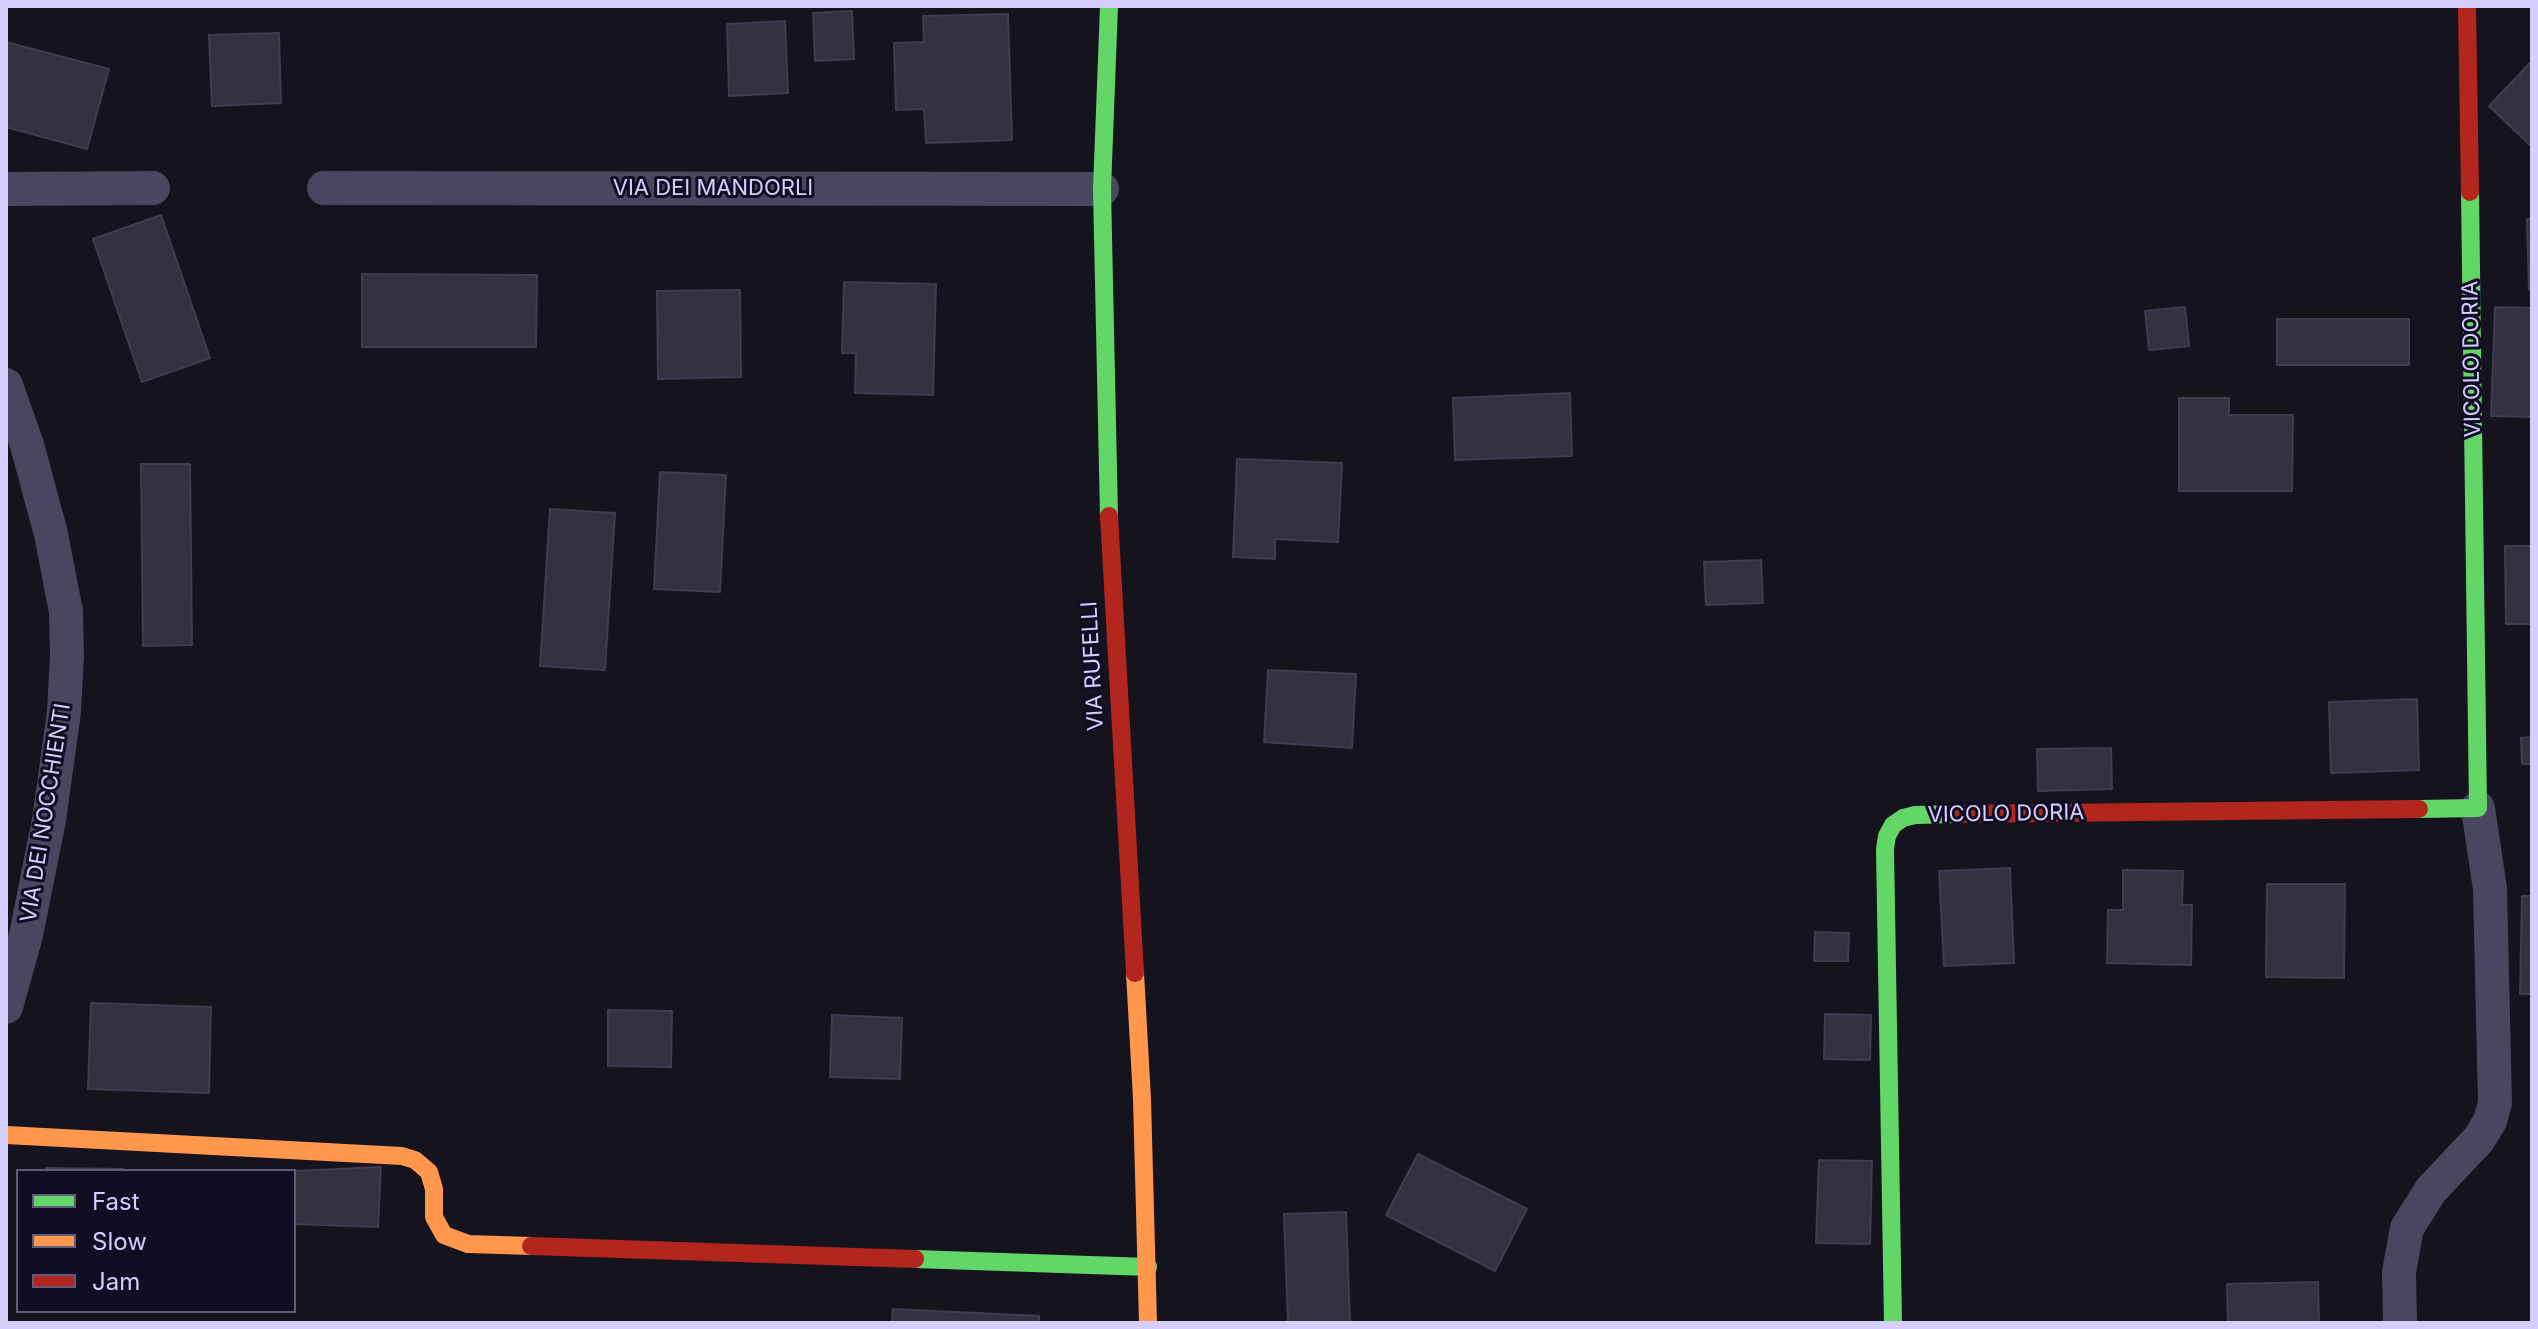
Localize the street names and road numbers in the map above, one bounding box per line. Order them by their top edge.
street label: VIA DEI MANDORLI [613,175,813,201]
street label: VICOLO DORIA [2457,280,2487,438]
street label: VIA RUFELLI [1076,600,1110,732]
street label: VIA DEI NOCCHIENTI [16,702,76,924]
street label: VICOLO DORIA [1927,799,2085,829]

